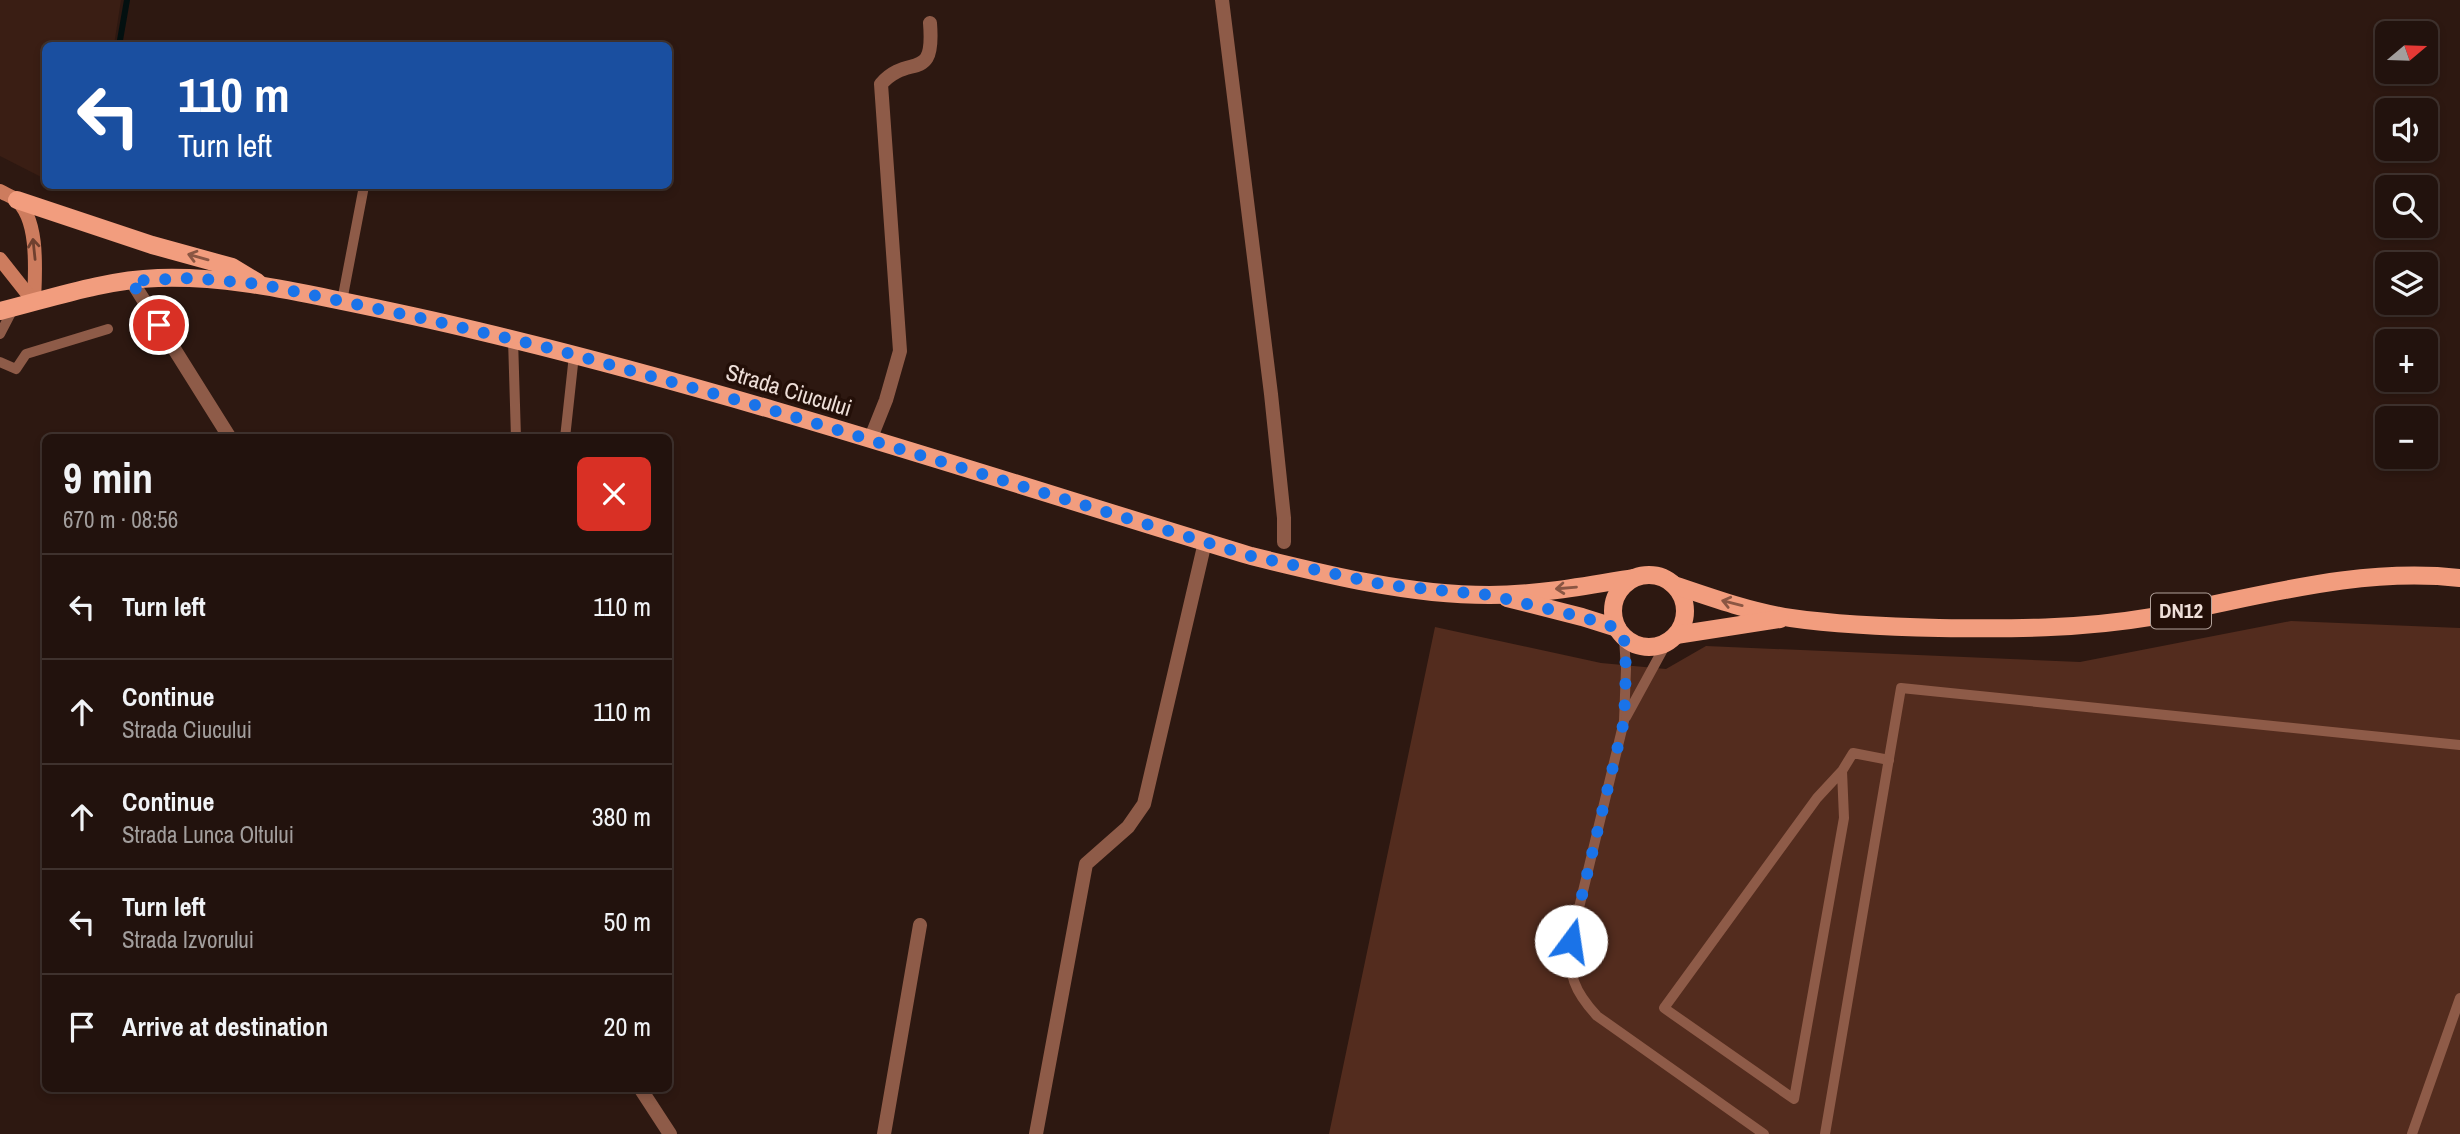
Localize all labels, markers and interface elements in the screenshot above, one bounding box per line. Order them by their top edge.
north arrow [2375,21,2438,84]
map controls [2375,21,2438,469]
text: 110 m [178,61,290,127]
icon: left [63,70,154,161]
button: sound [2375,98,2438,161]
text: Turn left [178,124,272,167]
button: search [2375,175,2438,238]
one-way arrow [27,238,40,261]
one-way arrow [187,250,210,263]
button: layers [2375,252,2438,315]
pin [129,295,189,355]
icon: arrive [140,306,178,344]
button: + [2375,329,2438,392]
street label: Strada Ciucului [722,356,856,423]
button: − [2375,406,2438,469]
text: 9 min [63,450,153,506]
button: close [577,457,651,531]
text: 670 m · 08:56 [63,504,178,535]
one-way arrow [1555,582,1578,595]
icon: left [63,588,101,626]
text: Turn left [122,589,206,624]
text: 110 m [593,589,651,624]
road number: DN12 [2151,594,2211,628]
one-way arrow [1721,596,1744,609]
text: Continue [122,679,214,714]
icon: ahead [63,693,101,731]
text: 110 m [593,694,651,729]
text: Strada Ciucului [122,714,252,745]
text: Continue [122,784,214,819]
icon: ahead [63,798,101,836]
text: 380 m [592,799,651,834]
text: Strada Lunca Oltului [122,819,294,850]
text: Turn left [122,889,206,924]
icon: left [63,903,101,941]
text: 50 m [604,904,651,939]
position arrow [1534,904,1608,978]
text: Strada Izvorului [122,924,254,955]
icon: arrive [63,1008,101,1046]
text: Arrive at destination [122,1009,328,1044]
text: 20 m [604,1009,651,1044]

